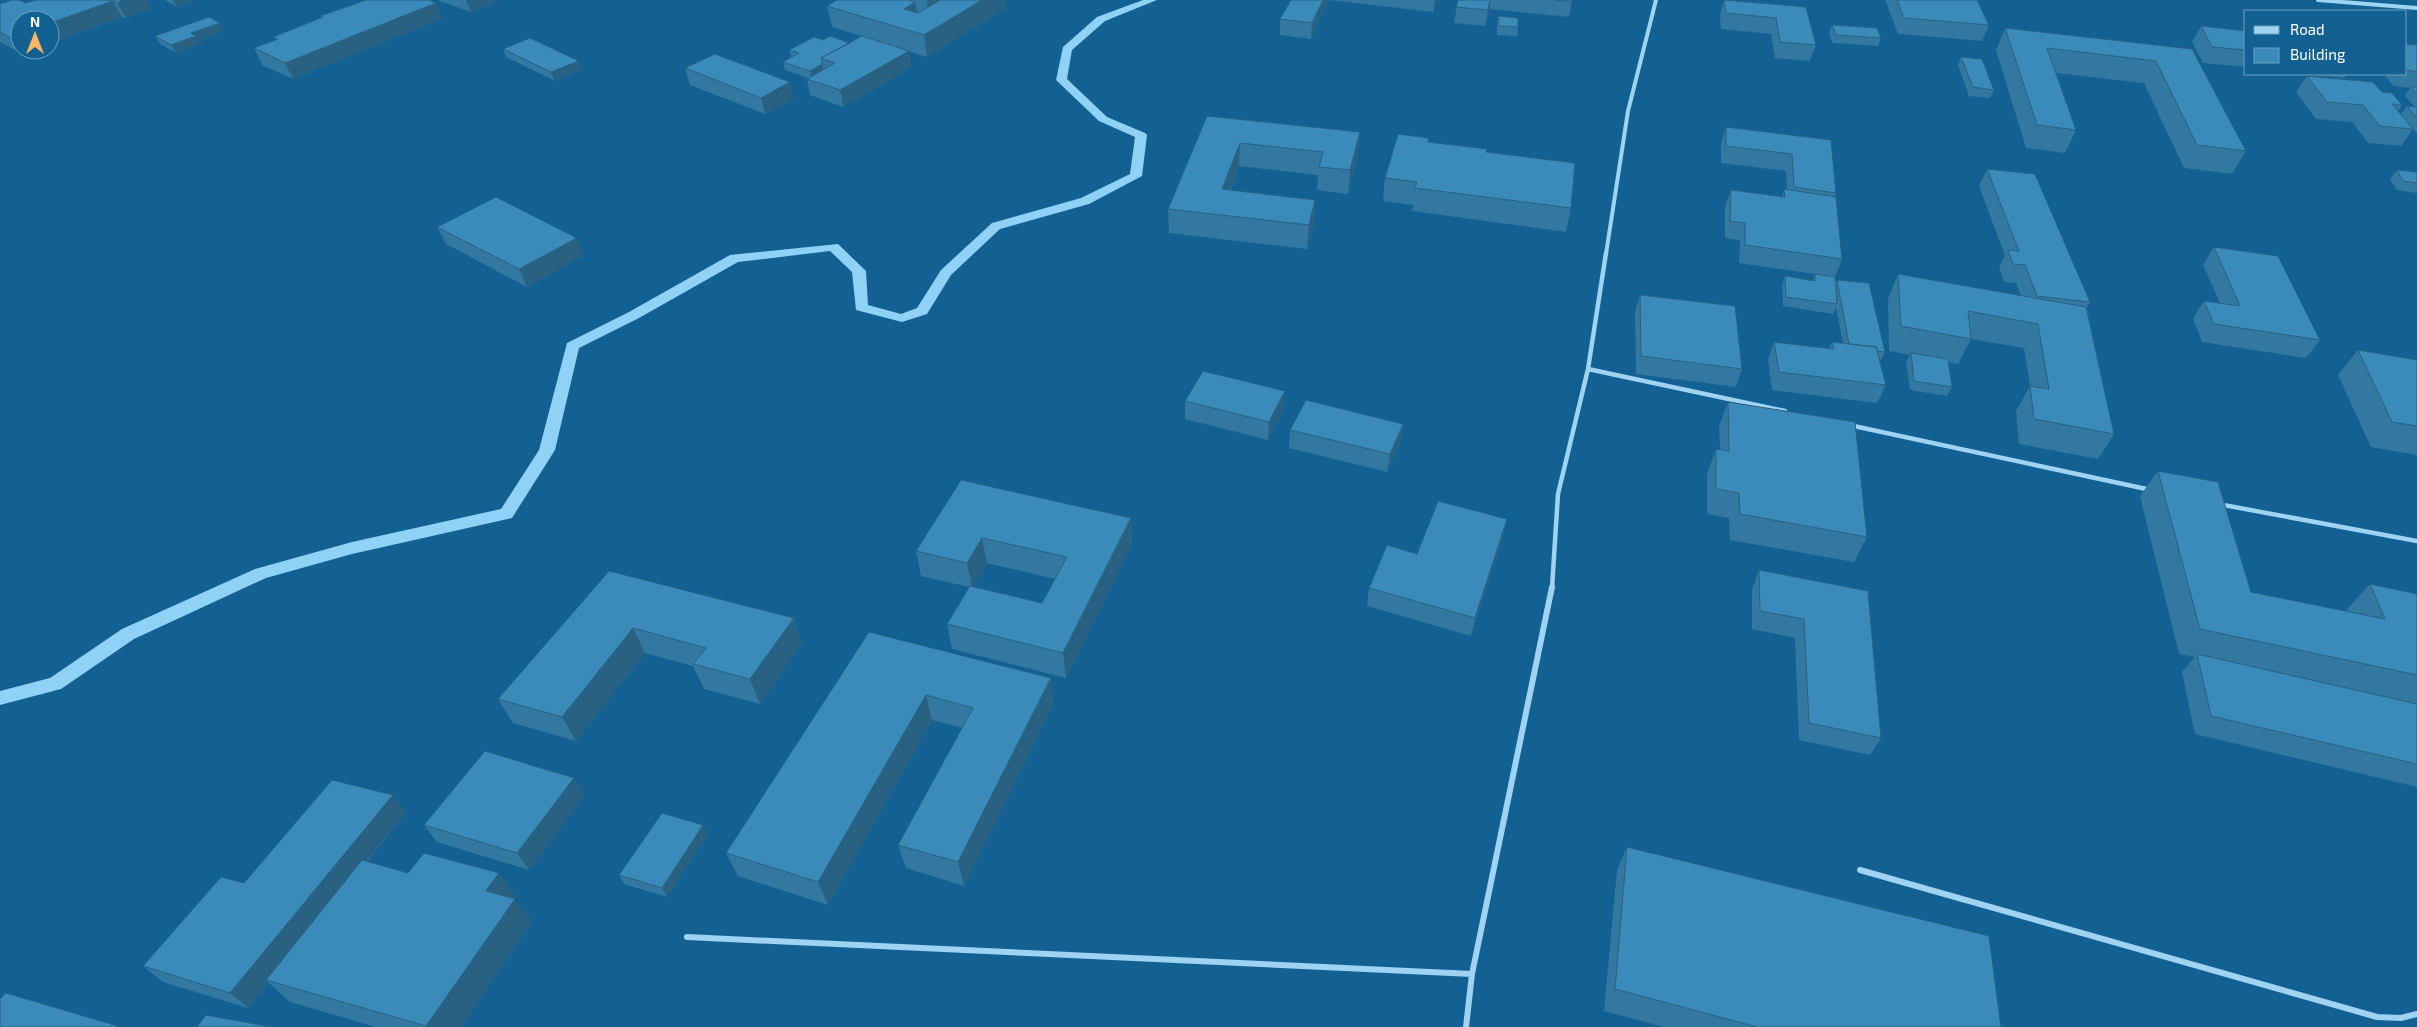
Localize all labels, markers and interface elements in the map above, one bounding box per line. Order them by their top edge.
north arrow [10,10,60,60]
legend [2244,10,2407,75]
text: N [30,13,40,30]
text: Road [2290,20,2325,38]
text: Building [2290,45,2346,63]

